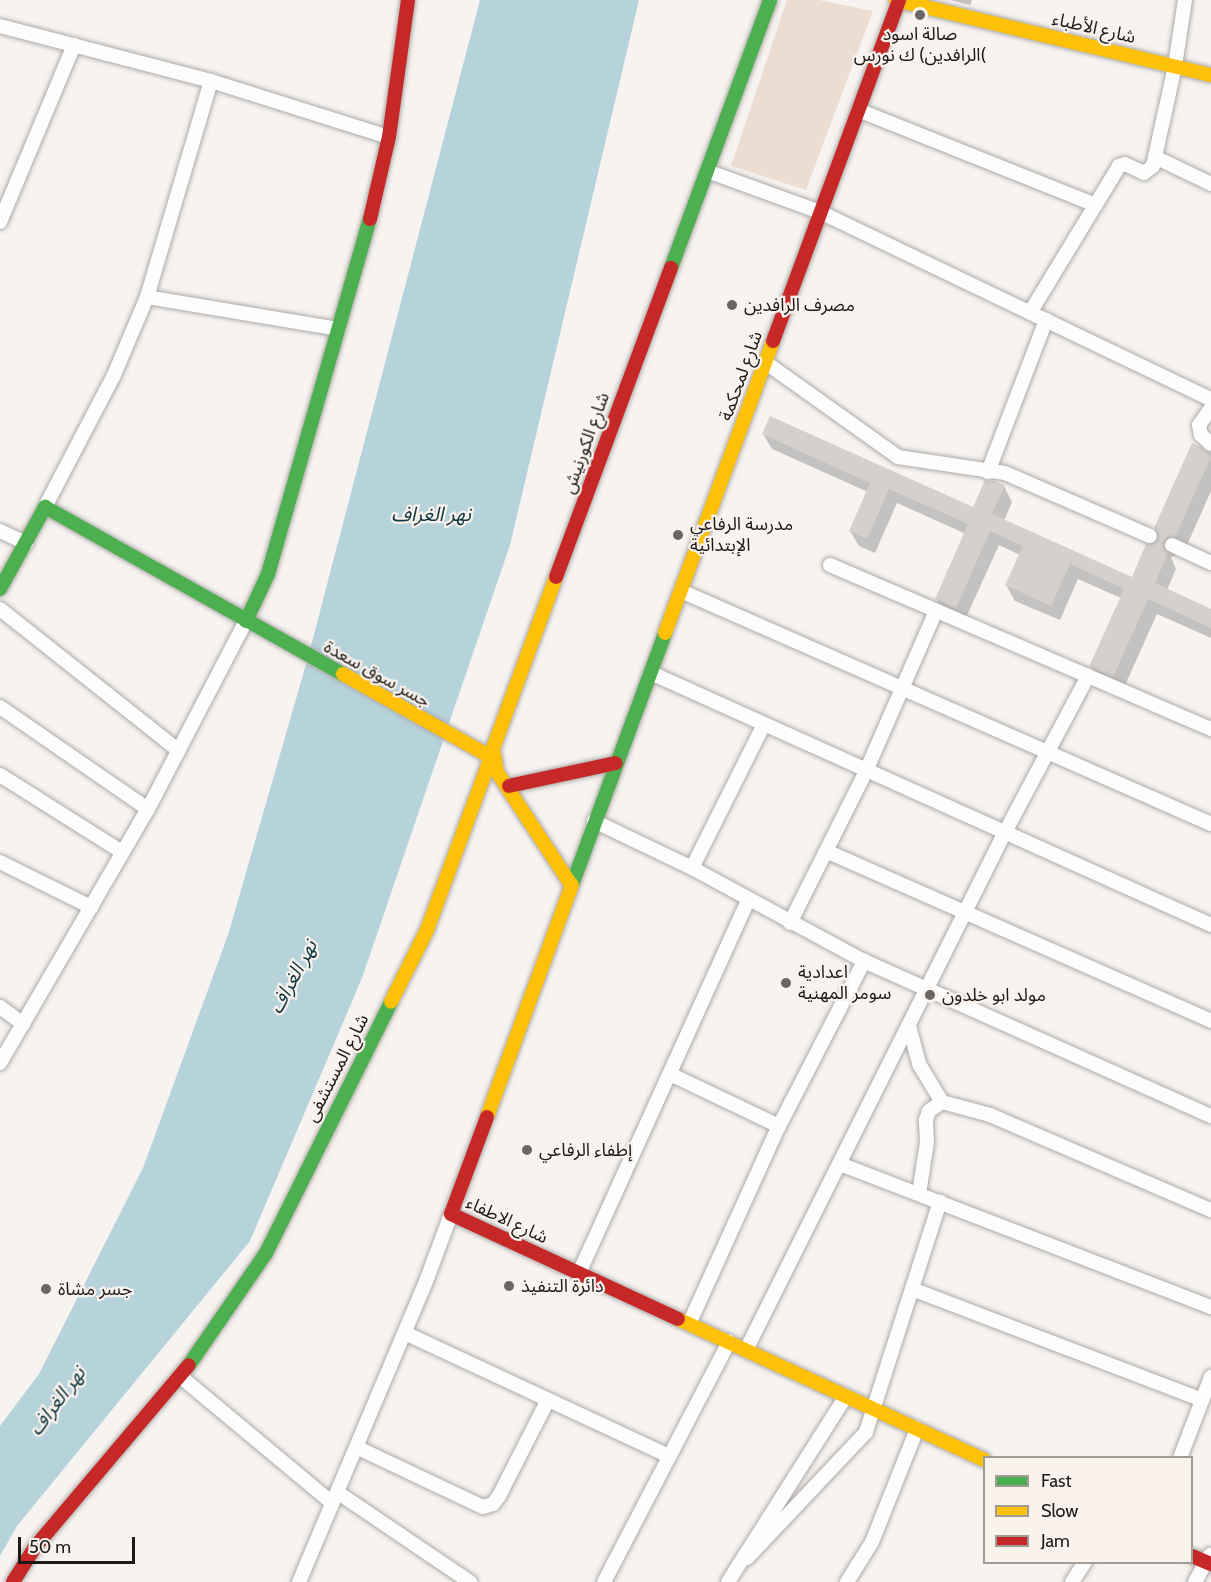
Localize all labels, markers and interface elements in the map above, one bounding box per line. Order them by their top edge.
marker: صالة اسود الرافدين) ك نورس( [913,8,927,22]
street label: شارع الأطباء [1050,8,1138,48]
place label: صالة اسود الرافدين) ك نورس( [854,24,986,66]
place label: مصرف الرافدين [744,294,855,316]
marker: مصرف الرافدين [725,298,739,312]
street label: شارع لمحكمة [715,328,767,424]
street label: شارع الكورنيش [558,389,614,497]
water label: نهر الغراف [391,502,471,526]
place label: مدرسة الرفاعي الإبتدائية [690,514,793,556]
marker: مدرسة الرفاعي الإبتدائية [671,528,685,542]
street label: جسر سوق سعدة [320,636,434,712]
water label: نهر الغراف [264,936,322,1018]
place label: اعدادية سومر المهنية [798,962,891,1004]
marker: اعدادية سومر المهنية [779,976,793,990]
place label: مولد ابو خلدون [942,984,1046,1006]
marker: مولد ابو خلدون [923,988,937,1002]
street label: شارع المستشفى [301,1011,373,1125]
place label: إطفاء الرفاعي [539,1139,632,1161]
marker: إطفاء الرفاعي [520,1143,534,1157]
street label: شارع الاطفاء [463,1192,551,1248]
place label: دائرة التنفيذ [521,1275,604,1297]
place label: جسر مشاة [58,1278,132,1300]
marker: دائرة التنفيذ [502,1279,516,1293]
marker: جسر مشاة [39,1282,53,1296]
water label: نهر الغراف [23,1362,91,1440]
legend [983,1456,1193,1564]
text: Fast [1041,1470,1072,1492]
text: Slow [1041,1500,1078,1522]
scale bar [21,1525,138,1563]
text: Jam [1041,1530,1070,1552]
text: 50 m [29,1536,71,1558]

